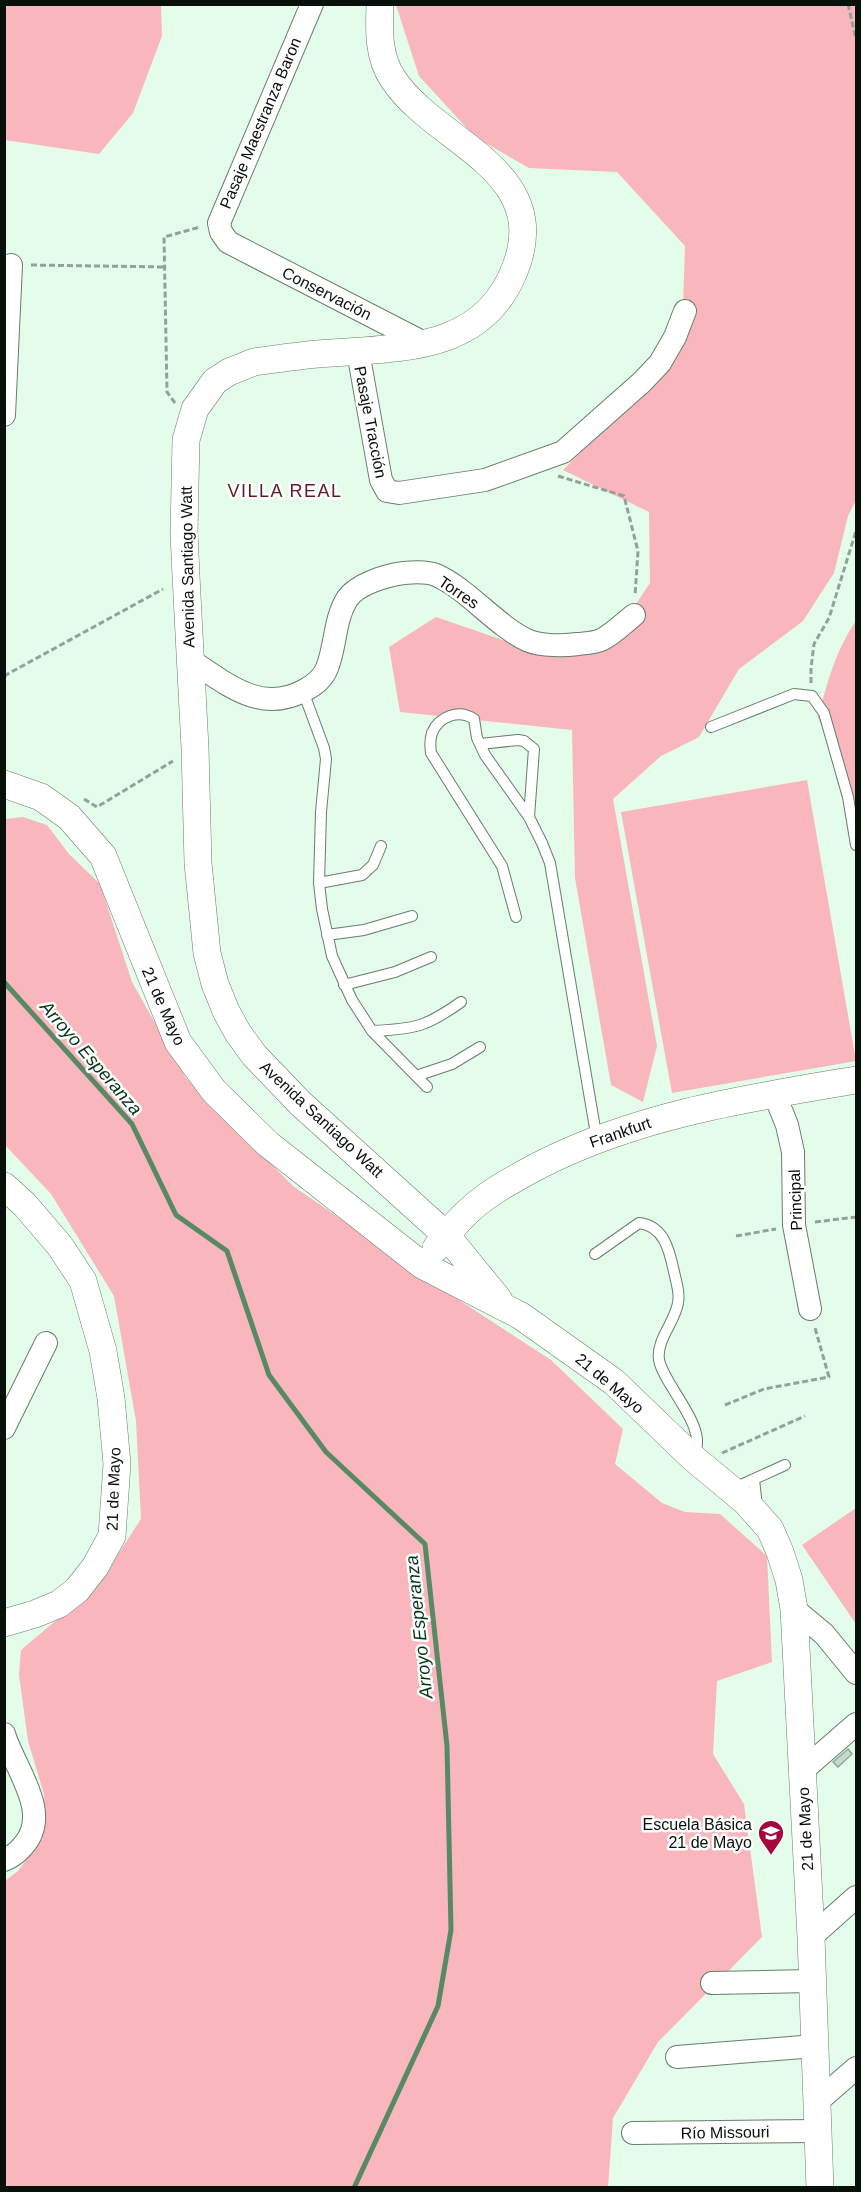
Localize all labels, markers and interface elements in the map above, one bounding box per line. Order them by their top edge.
street label: Pasaje Maestranza Baron [217,35,304,211]
street label: Conservación [279,264,374,323]
street label: Pasaje Tracción [351,365,390,480]
district label: VILLA REAL [227,481,343,501]
street label: Avenida Santiago Watt [178,485,197,648]
street label: Torres [436,573,482,612]
street label: 21 de Mayo [139,965,188,1048]
water label: Arroyo Esperanza [36,996,146,1119]
street label: Avenida Santiago Watt [257,1058,387,1181]
street label: Frankfurt [587,1114,654,1151]
street label: Principal [786,1169,805,1231]
street label: 21 de Mayo [572,1350,647,1417]
street label: 21 de Mayo [104,1447,123,1531]
water label: Arroyo Esperanza [402,1554,437,1701]
street label: 21 de Mayo [795,1787,816,1871]
place label: Escuela Básica 21 de Mayo [643,1816,752,1851]
school or university icon: Escuela Básica 21 de Mayo [756,1818,786,1856]
street label: Río Missouri [680,2123,770,2142]

